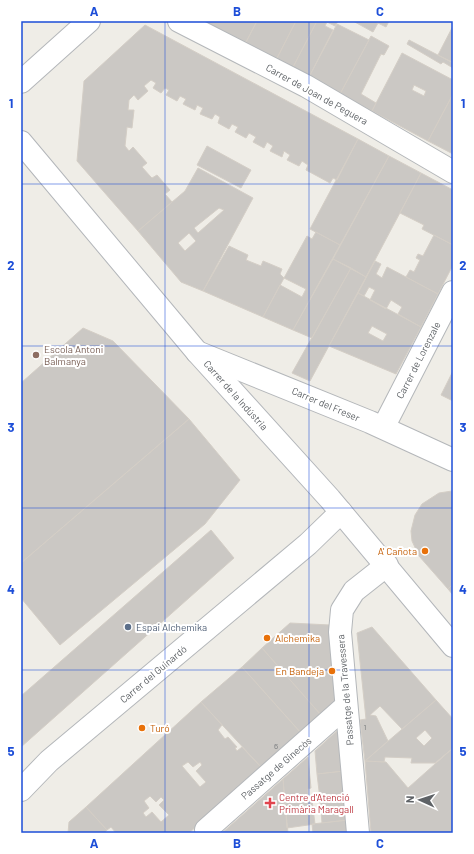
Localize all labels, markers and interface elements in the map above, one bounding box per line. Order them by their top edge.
text: A [90,3,99,19]
text: B [233,3,241,19]
text: C [376,3,384,19]
street label: Carrer de Joan de Peguera [264,61,370,127]
text: 1 [9,95,13,111]
text: 1 [461,95,465,111]
text: 2 [7,257,15,273]
text: 2 [459,257,467,273]
street label: Carrer de Lorenzale [393,320,443,400]
place label: Escola Antoni Balmanya [44,343,103,367]
marker: Escola Antoni Balmanya [31,350,41,360]
street label: Carrer de la Indústria [201,358,271,432]
street label: Carrer del Freser [290,384,362,424]
text: 3 [7,419,15,435]
text: 3 [459,419,467,435]
place label: A' Cañota [378,545,417,557]
marker: A' Cañota [420,546,430,556]
text: 4 [7,581,15,597]
text: 4 [459,581,467,597]
place label: Espai Alchemika [136,621,207,633]
marker: Espai Alchemika [123,622,133,632]
place label: Alchemika [275,632,320,644]
marker: Alchemika [262,633,272,643]
street label: Passatge de la Travessera [334,634,356,746]
street label: Carrer del Guinardó [117,643,189,705]
place label: En Bandeja [276,665,324,677]
marker: En Bandeja [327,666,337,676]
place label: Turó [150,722,170,734]
house number: 1 [364,722,367,732]
marker: Turó [137,723,147,733]
street label: Passatge de Ginecòs [238,734,314,802]
house number: 6 [274,741,278,751]
text: 5 [7,743,15,759]
text: 5 [459,743,467,759]
north arrow [400,780,440,820]
place label: Centre d'Atenció Primària Maragall [279,791,354,815]
text: N [403,795,416,803]
marker: Centre d'Atenció Primària Maragall [264,797,276,809]
text: A [90,835,99,851]
text: B [233,835,241,851]
text: C [376,835,384,851]

